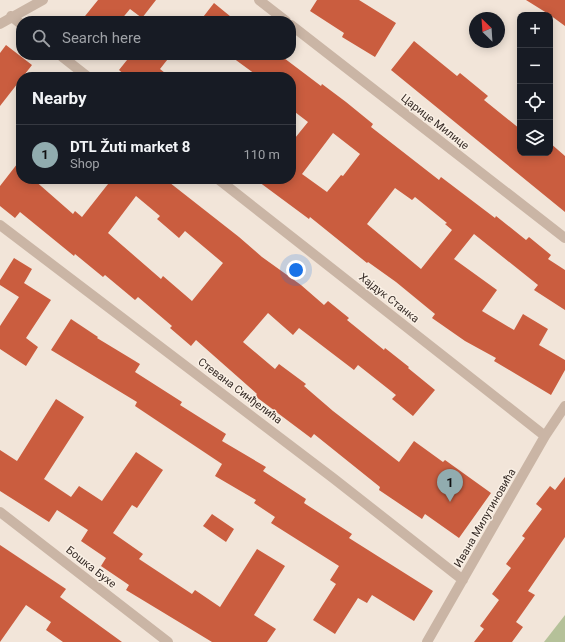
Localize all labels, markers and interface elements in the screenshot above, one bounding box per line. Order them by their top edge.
north arrow [469,12,505,48]
map controls [517,12,553,156]
button: + [517,12,553,48]
search box [16,16,296,60]
icon: search [30,27,52,49]
text: Search here [62,29,141,47]
button: − [517,48,553,84]
button: locate [517,84,553,120]
text: Nearby [32,88,87,108]
street label: Царице Милице [398,91,472,153]
button: layers [517,120,553,156]
text: DTL Žuti market 8 [70,138,190,156]
text: 1 [41,147,49,162]
text: 110 m [243,147,280,162]
text: Shop [70,156,100,171]
your location [286,260,306,280]
street label: Хајдук Станка [356,271,422,325]
street label: Стевана Синђелића [195,355,285,427]
street label: Ивана Милутиновића [451,466,519,570]
pin: 1 [437,469,463,502]
street label: Бошка Бухе [63,543,119,591]

